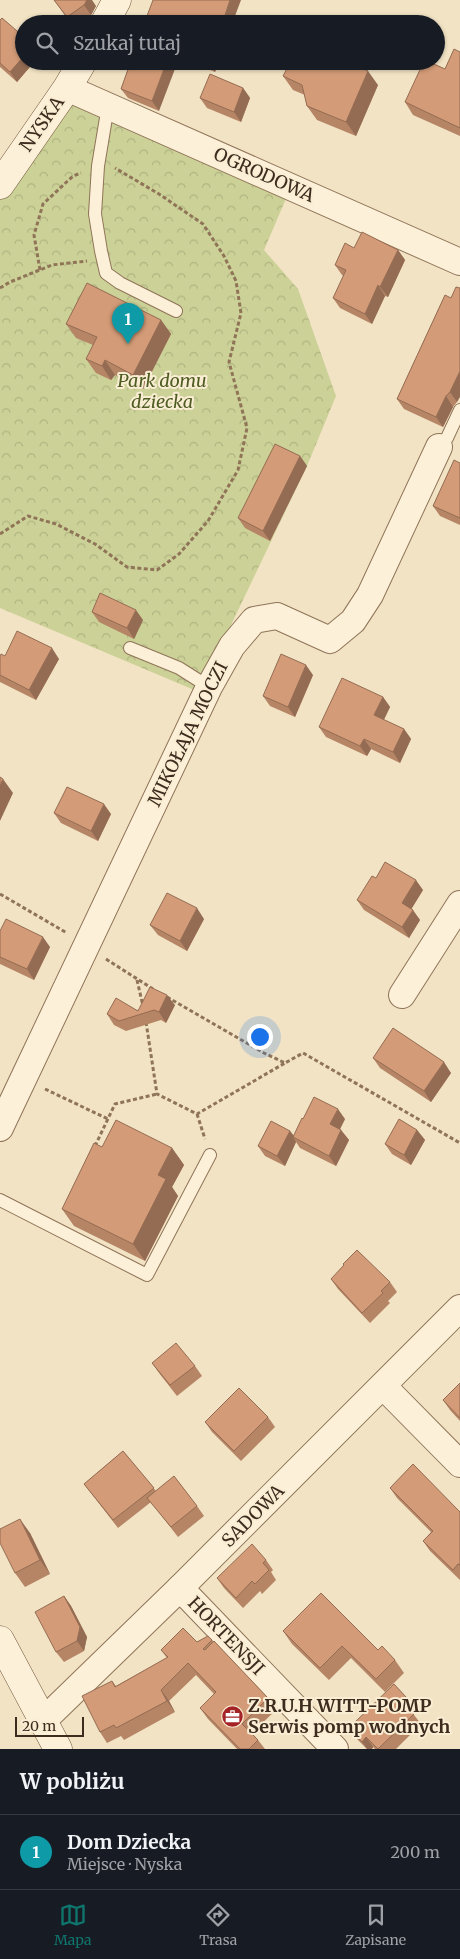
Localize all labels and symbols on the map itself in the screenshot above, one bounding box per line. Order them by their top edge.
street label: NYSKA [14,91,69,156]
street label: OGRODOWA [210,142,318,207]
pin: 1 [112,303,144,344]
park label: Park domu dziecka [117,369,207,413]
street label: MIKOŁAJA MOCZI [143,658,233,810]
your location [247,1024,273,1050]
street label: SADOWA [216,1479,289,1552]
street label: HORTENSJI [183,1592,269,1680]
place label: Z.R.U.H WITT-POMP Serwis pomp wodnych [248,1694,450,1738]
office icon: Z.R.U.H WITT-POMP Serwis pomp wodnych [220,1704,244,1728]
scale bar [15,1714,84,1737]

